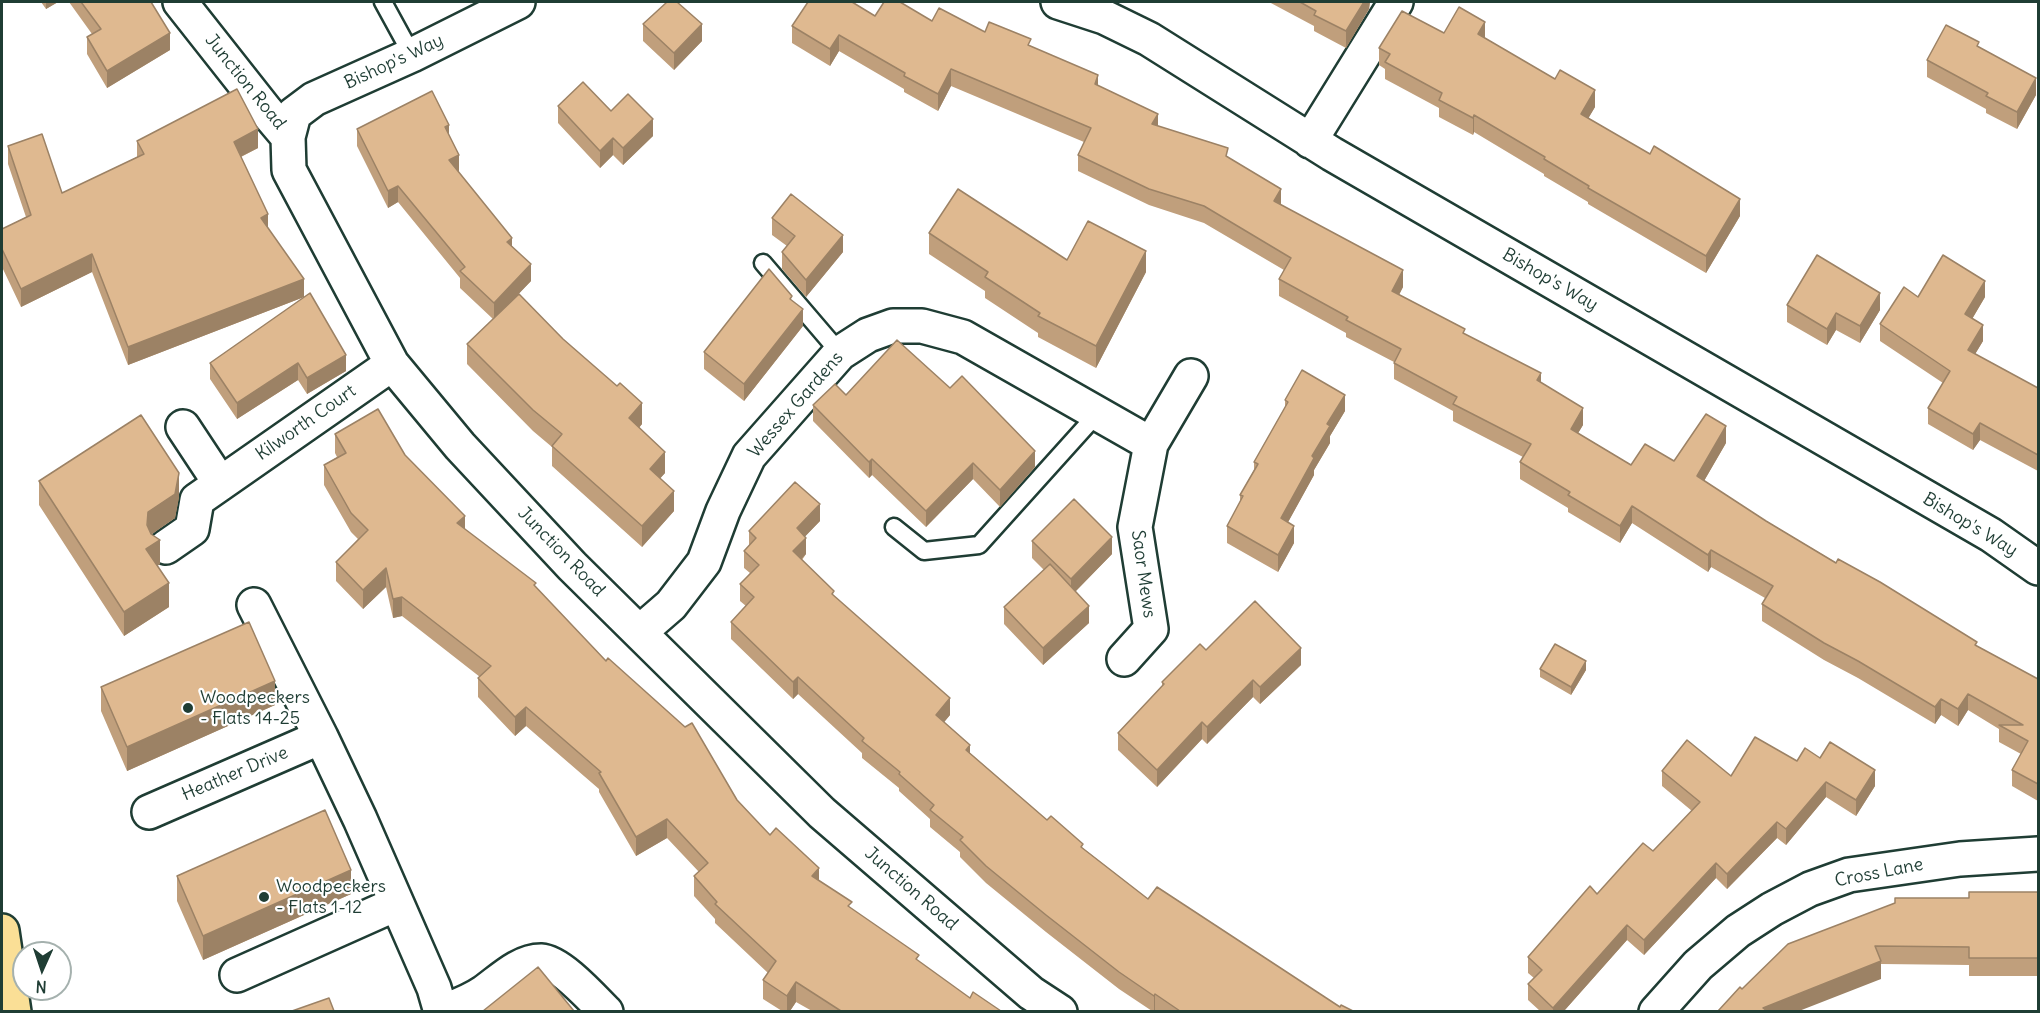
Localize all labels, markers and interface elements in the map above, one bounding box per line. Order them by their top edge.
street label: Junction Road [200,30,290,134]
street label: Bishop's Way [341,30,447,94]
street label: Bishop's Way [1498,244,1602,316]
street label: Wessex Gardens [744,347,848,463]
street label: Kilworth Court [252,381,360,465]
street label: Bishop's Way [1919,488,2021,562]
street label: Junction Road [513,503,609,601]
street label: Saor Mews [1126,529,1160,619]
place label: Woodpeckers - Flats 14-25 [200,687,310,730]
marker: Woodpeckers - Flats 14-25 [181,701,195,715]
street label: Heather Drive [179,742,291,806]
street label: Junction Road [860,843,962,935]
street label: Cross Lane [1833,854,1925,892]
place label: Woodpeckers - Flats 1-12 [276,876,386,918]
marker: Woodpeckers - Flats 1-12 [257,890,271,904]
north arrow [12,941,72,1001]
text: N [35,977,47,997]

